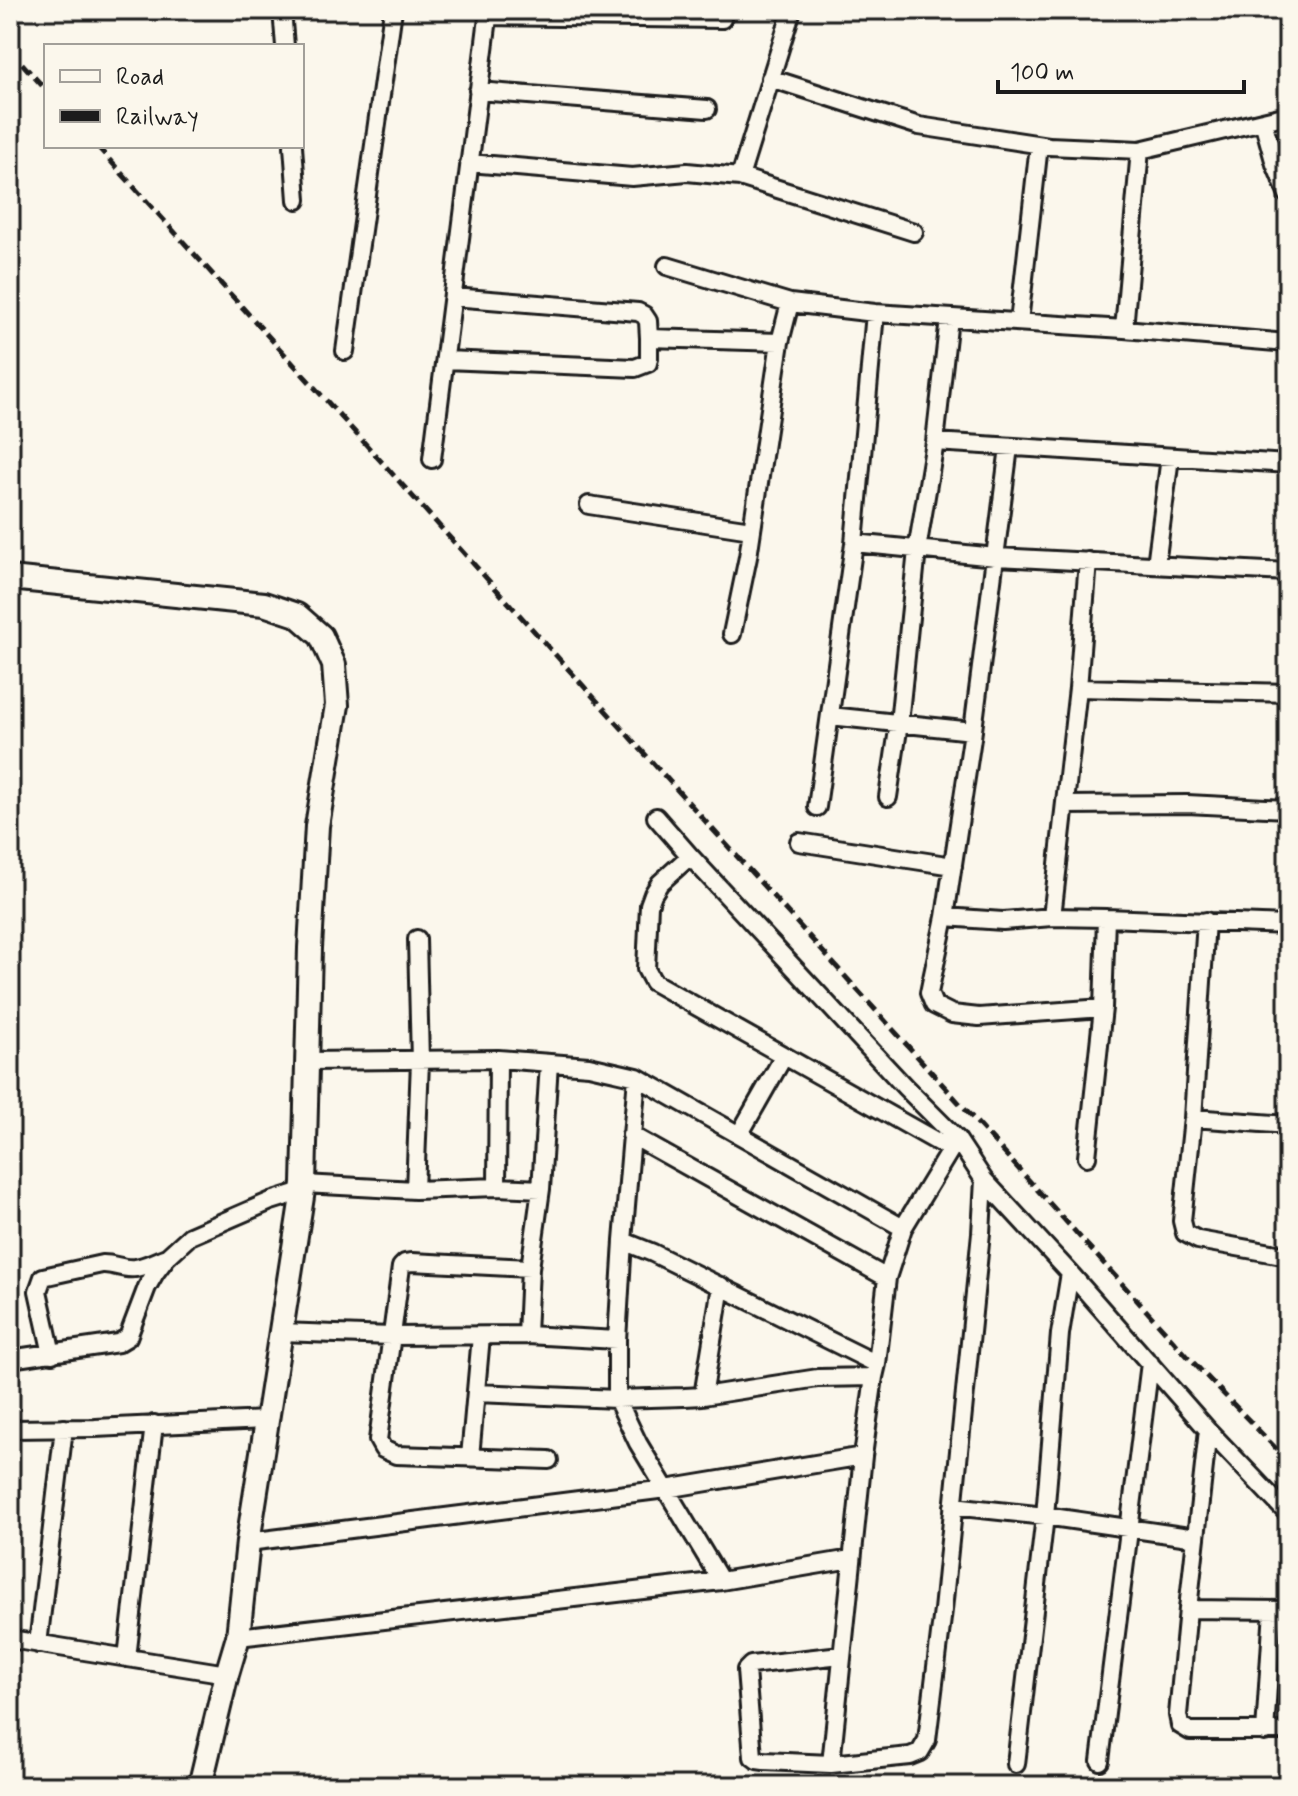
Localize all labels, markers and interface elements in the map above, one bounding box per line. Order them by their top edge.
legend [44,44,304,148]
scale bar [998,44,1244,94]
text: 100 m [1010,58,1074,89]
text: Road [116,62,164,93]
text: Railway [116,102,199,133]

